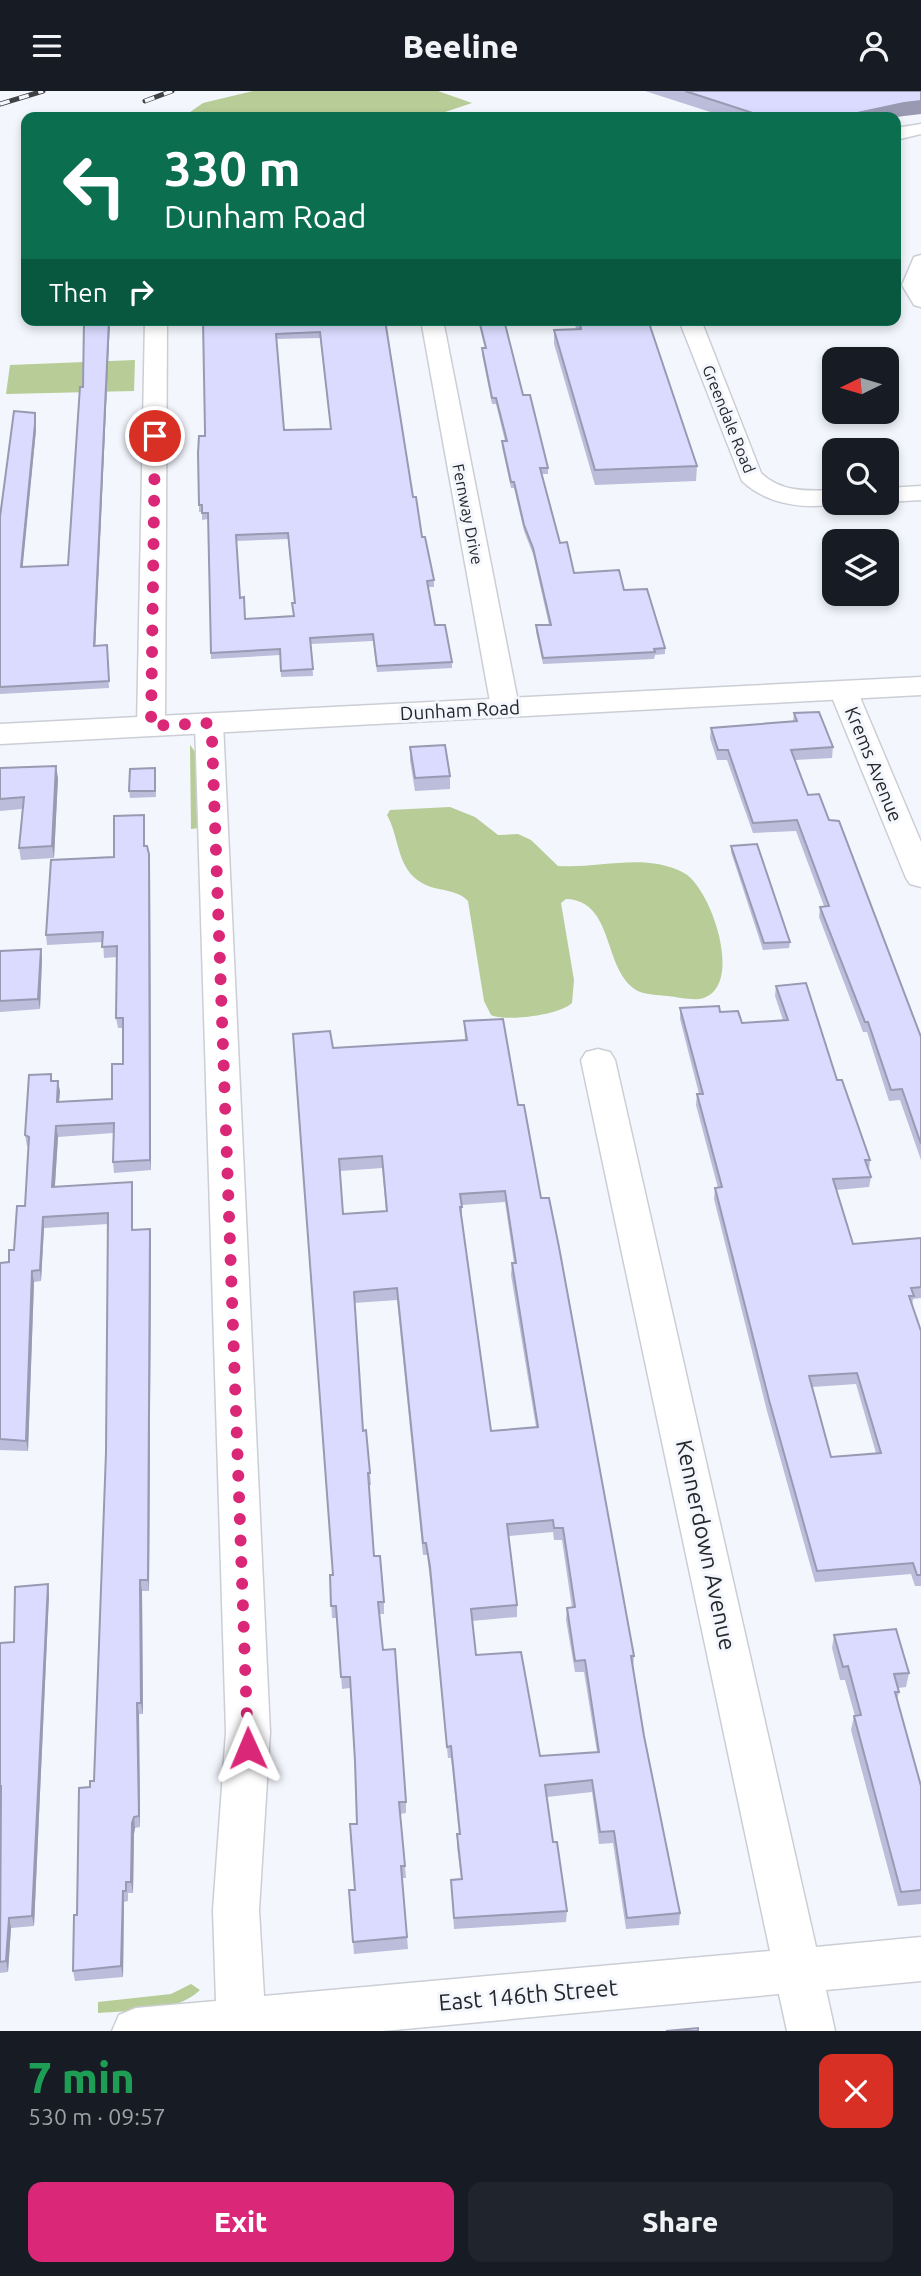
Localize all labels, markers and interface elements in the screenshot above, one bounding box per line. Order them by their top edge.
icon: menu [28,27,66,65]
icon: person [855,27,893,65]
text: Beeline [403,28,518,64]
icon: left [49,140,140,231]
text: 330 m [164,140,301,195]
text: Dunham Road [164,198,367,234]
icon: right [122,273,160,311]
text: Then [49,278,108,307]
north arrow [822,347,900,423]
map controls [822,347,899,606]
street label: Greendale Road [699,362,759,476]
pin [125,406,185,466]
icon: arrive [136,417,174,455]
button: search [822,438,899,515]
street label: Fernway Drive [449,462,487,566]
button: layers [822,529,899,606]
street label: Dunham Road [399,696,521,724]
street label: Krems Avenue [841,703,907,825]
street label: Kennerdown Avenue [672,1437,741,1652]
position arrow [211,1711,285,1785]
street label: East 146th Street [437,1974,618,2015]
text: 7 min [28,2054,135,2101]
button: close [819,2054,893,2128]
text: 530 m · 09:57 [28,2104,166,2129]
button: Exit [28,2182,454,2262]
button: Share [468,2182,893,2262]

